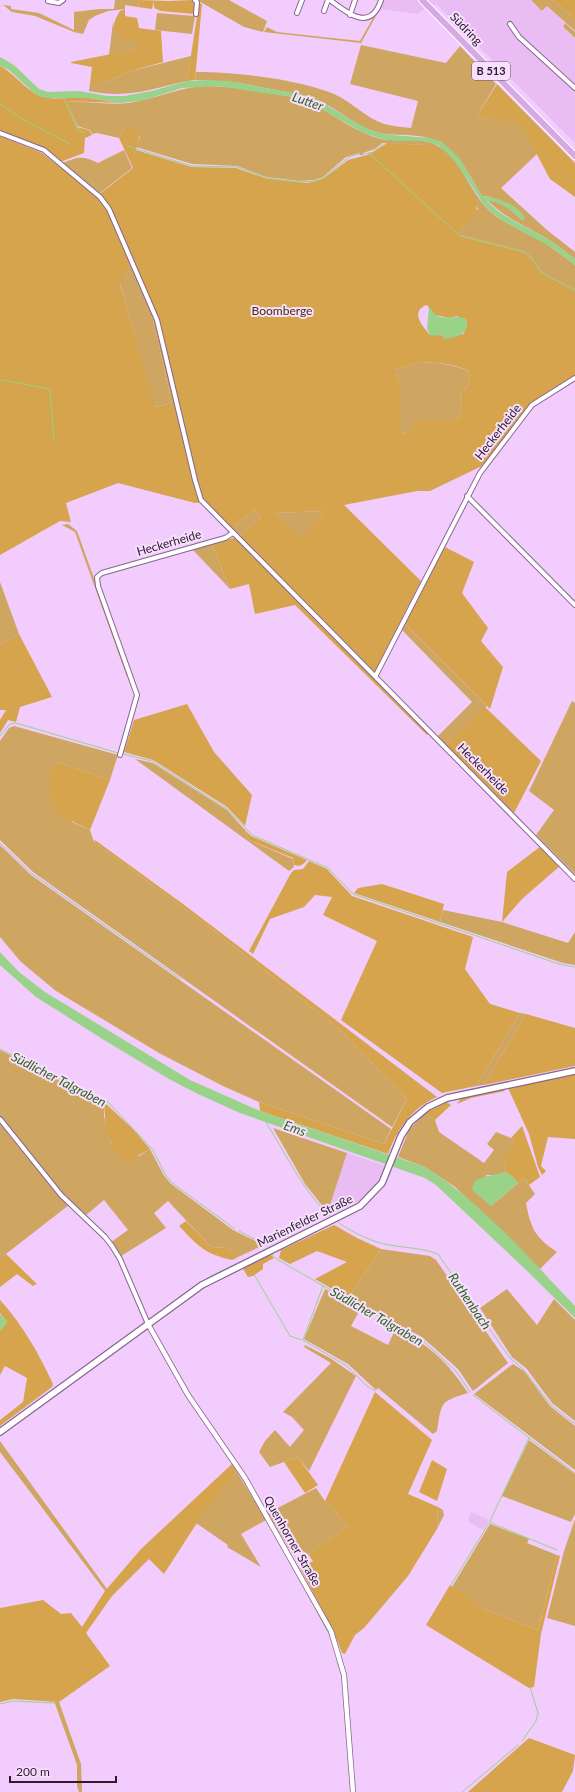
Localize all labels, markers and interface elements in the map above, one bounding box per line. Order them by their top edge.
street label: Südring [447,9,486,48]
road number: B 513 [472,62,510,80]
water label: Lutter [290,88,326,114]
park label: Boomberge [252,303,312,318]
street label: Heckerheide [471,401,524,462]
street label: Heckerheide [135,526,203,559]
street label: Heckerheide [455,740,512,797]
water label: Südlicher Talgraben [9,1048,109,1110]
water label: Ems [282,1117,308,1139]
street label: Marienfelder Straße [254,1191,355,1250]
water label: Ruthenbach [445,1270,495,1333]
water label: Südlicher Talgraben [328,1283,426,1349]
street label: Quenhorner Straße [261,1493,324,1588]
scale bar [10,1758,116,1784]
text: 200 m [16,1764,50,1779]

